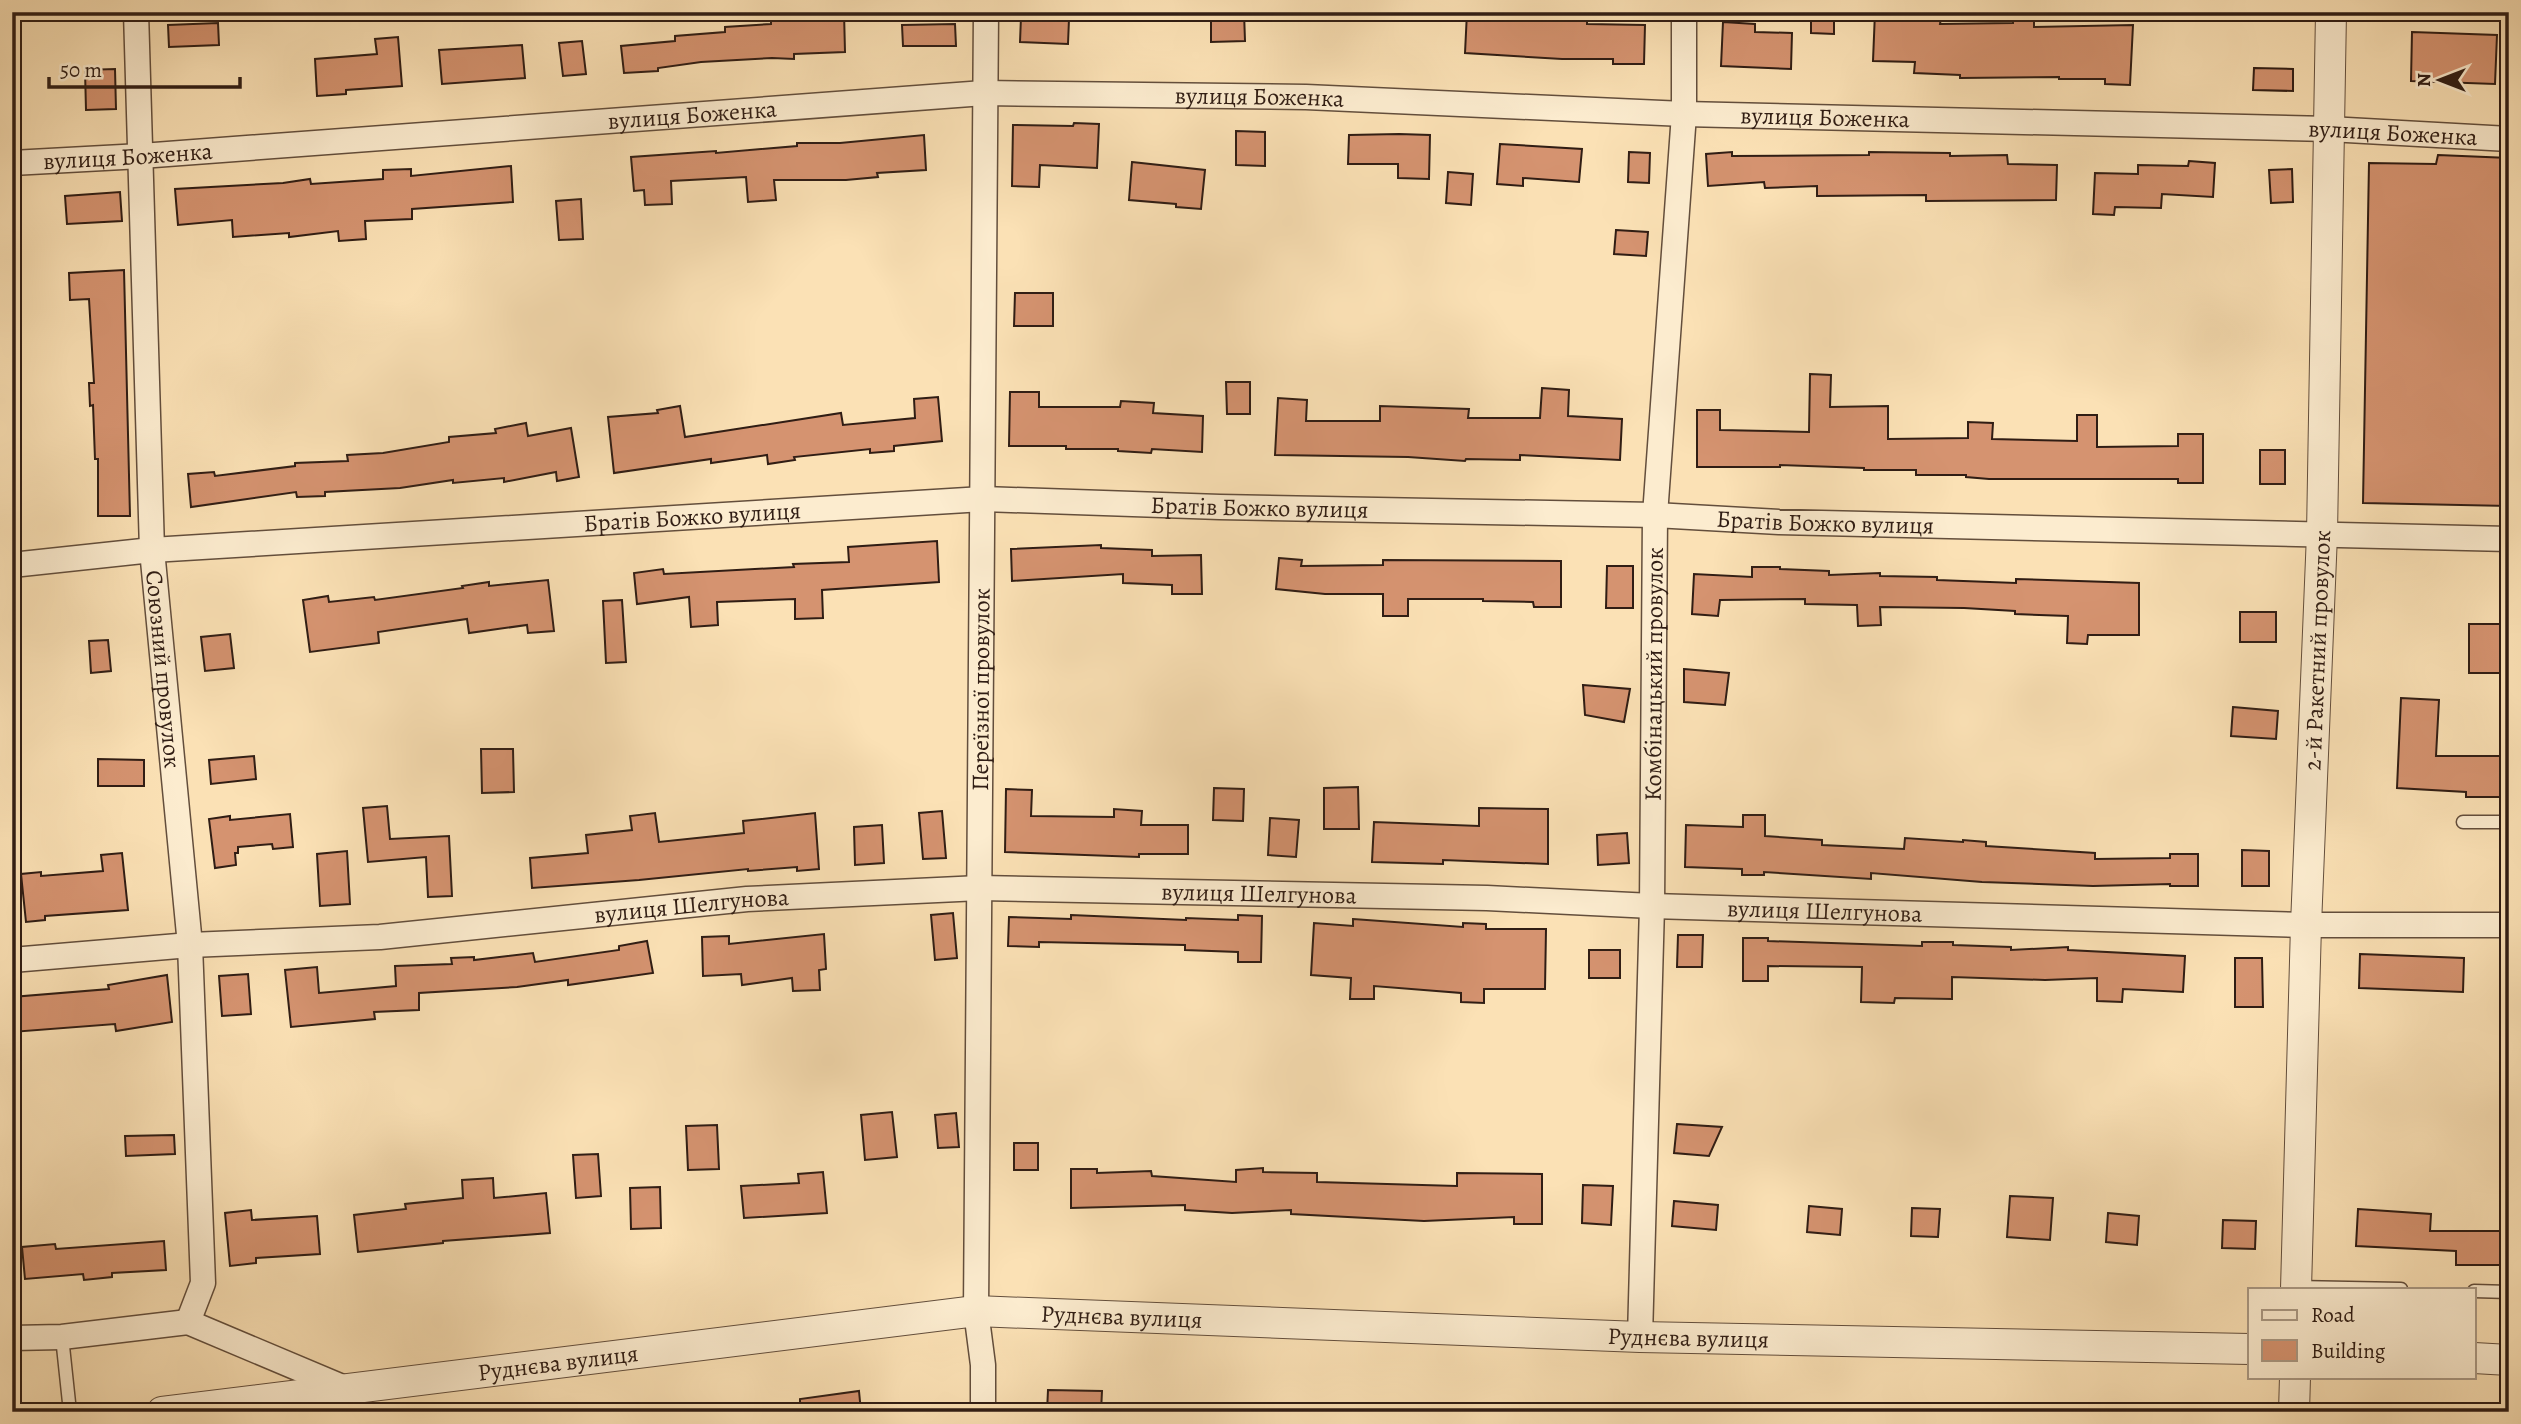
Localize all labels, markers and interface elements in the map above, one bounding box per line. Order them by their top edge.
scale bar [49,46,240,90]
north arrow [2406,46,2476,116]
text: 50 m [60,56,102,84]
text: N [2411,73,2437,87]
street label: вулиця Боженка [1174,79,1345,115]
street label: вулиця Боженка [607,93,778,137]
street label: вулиця Боженка [1740,99,1910,135]
street label: вулиця Боженка [2308,113,2478,153]
street label: вулиця Боженка [42,135,214,177]
street label: Братів Божко вулиця [1150,489,1369,526]
street label: Братів Божко вулиця [582,494,802,539]
street label: Братів Божко вулиця [1716,502,1934,542]
street label: 2-й Ракетний провулок [2296,529,2338,771]
street label: Комбінацький провулок [1637,547,1671,801]
street label: Союзний провулок [138,569,189,770]
street label: Переїзної провулок [964,588,998,791]
street label: вулиця Шелгунова [1161,876,1357,911]
street label: вулиця Шелгунова [593,881,790,931]
street label: вулиця Шелгунова [1726,892,1923,930]
legend [2248,1288,2476,1378]
street label: Руднєва вулиця [1040,1298,1203,1336]
text: Road [2311,1301,2355,1329]
street label: Руднєва вулиця [1607,1320,1769,1356]
street label: Руднєва вулиця [476,1337,640,1389]
text: Building [2311,1337,2386,1365]

